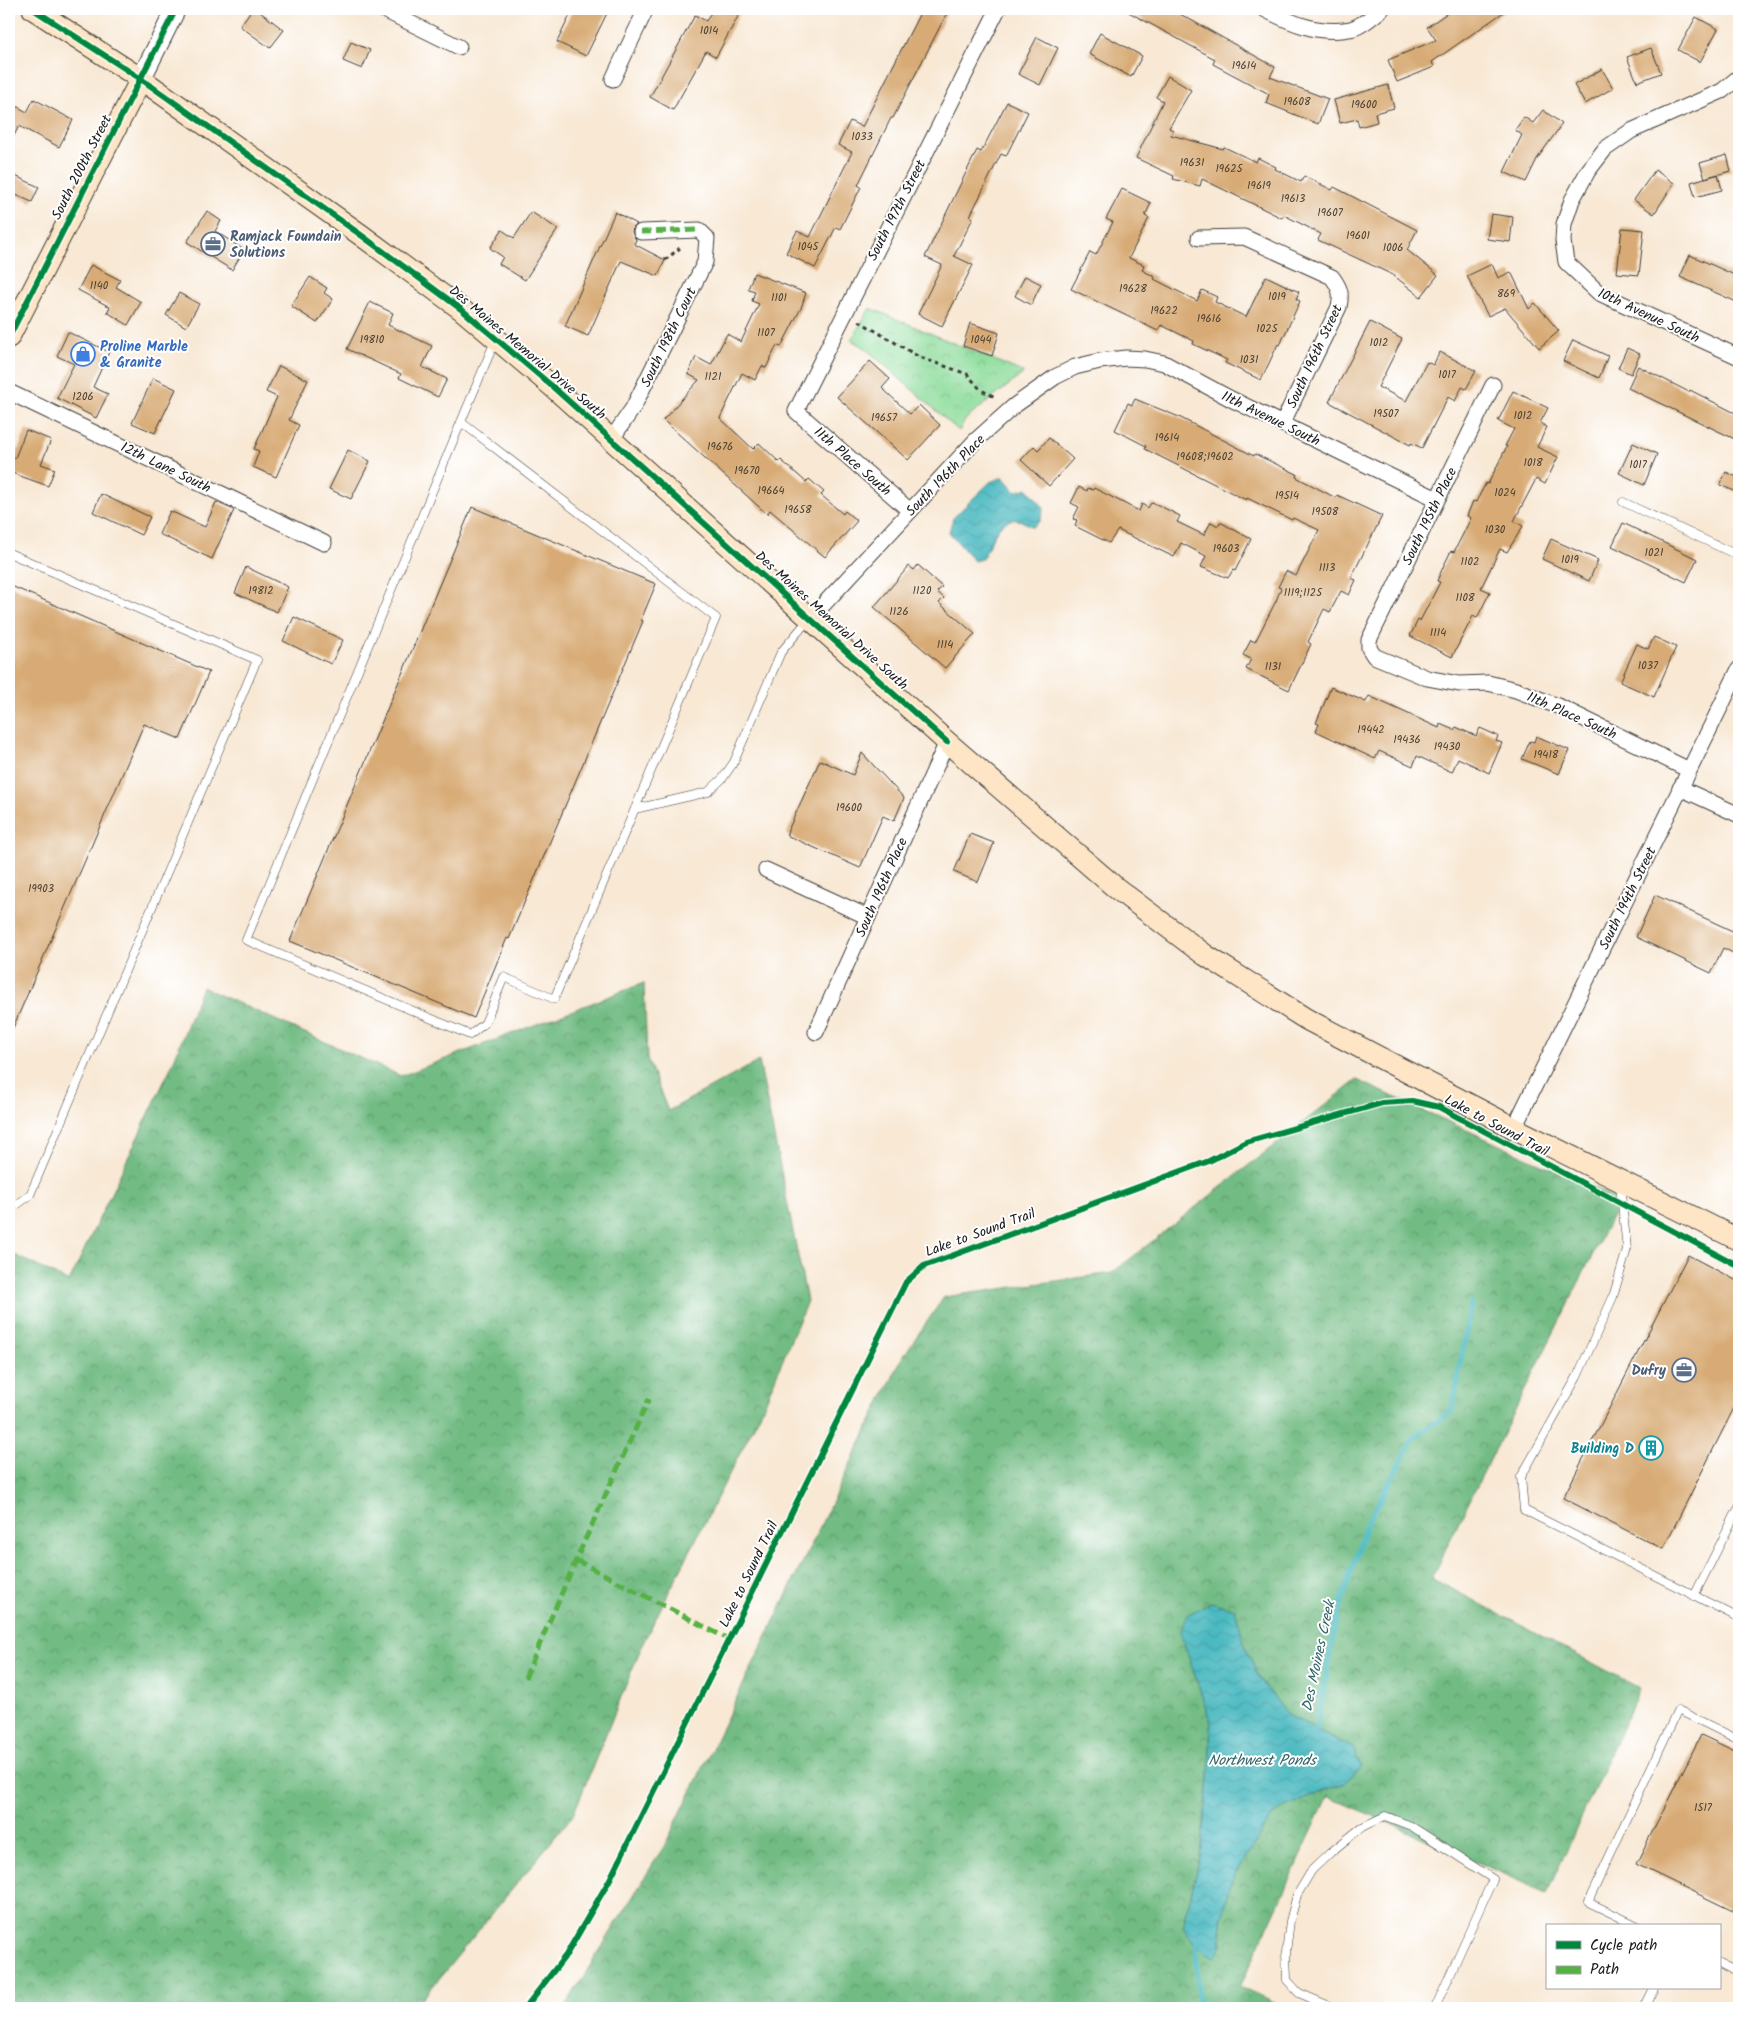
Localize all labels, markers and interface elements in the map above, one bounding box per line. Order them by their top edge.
house number: 1014 [700,22,718,40]
house number: 19614 [1232,57,1256,75]
house number: 19608 [1283,93,1311,111]
house number: 19600 [1351,96,1377,114]
street label: South 200th Street [46,111,118,224]
house number: 1033 [851,128,873,146]
house number: 19631 [1180,154,1204,172]
street label: South 197th Street [862,156,932,265]
house number: 19625 [1215,160,1244,178]
house number: 19619 [1247,177,1272,195]
house number: 19613 [1281,190,1305,208]
house number: 19607 [1317,204,1344,222]
place label: Ramjack Foundain Solutions [230,226,342,264]
house number: 19601 [1346,227,1370,245]
office icon: Ramjack Foundain Solutions [200,231,226,257]
house number: 1045 [798,238,820,256]
house number: 1006 [1383,239,1403,257]
house number: 1140 [90,277,109,295]
street label: Des Moines Memorial Drive South [444,280,611,425]
house number: 19628 [1119,280,1147,298]
street label: South 198th Court [635,283,703,391]
street label: 10th Avenue South [1594,283,1703,349]
house number: 869 [1497,285,1516,303]
house number: 1019 [1268,288,1287,306]
house number: 1101 [771,289,787,307]
street label: South 196th Street [1281,300,1349,412]
house number: 19622 [1150,302,1178,320]
house number: 19616 [1197,310,1221,328]
house number: 1025 [1256,320,1279,338]
house number: 1107 [757,324,776,342]
house number: 19810 [360,331,385,349]
house number: 1044 [970,331,992,349]
house number: 1012 [1370,334,1388,352]
place label: Proline Marble & Granite [100,336,188,374]
shop icon: Proline Marble & Granite [70,341,96,367]
house number: 1031 [1240,351,1258,369]
house number: 1017 [1438,366,1457,384]
house number: 1121 [705,368,721,386]
street label: 11th Avenue South [1217,385,1324,452]
house number: 1206 [72,388,94,406]
house number: 19507 [1373,405,1400,423]
house number: 1012 [1514,407,1532,425]
house number: 19657 [871,409,898,427]
street label: 11th Place South [809,422,896,502]
street label: South 196th Place [901,429,991,522]
house number: 19614 [1155,429,1179,447]
street label: 12th Lane South [117,437,214,499]
house number: 19676 [707,438,733,456]
house number: 19608;19602 [1176,448,1234,466]
house number: 1018 [1523,454,1543,472]
house number: 1017 [1629,456,1648,474]
house number: 19670 [734,462,760,480]
street label: South 195th Place [1397,463,1463,569]
house number: 19664 [757,482,785,500]
house number: 1024 [1494,484,1516,502]
house number: 19514 [1275,487,1299,505]
house number: 19658 [784,501,812,519]
house number: 19508 [1312,503,1339,521]
house number: 1030 [1485,521,1506,539]
house number: 19603 [1213,540,1239,558]
house number: 1021 [1645,544,1663,562]
street label: Des Moines Memorial Drive South [750,546,913,696]
house number: 1019 [1561,551,1580,569]
house number: 1102 [1461,553,1479,571]
house number: 1113 [1319,559,1335,577]
house number: 19812 [248,582,274,600]
house number: 1120 [913,582,932,600]
house number: 1119;1125 [1284,584,1323,602]
house number: 1108 [1455,589,1475,607]
house number: 1126 [889,603,909,621]
house number: 1114 [1430,624,1446,642]
house number: 1114 [937,636,953,654]
house number: 1037 [1638,657,1659,675]
house number: 1131 [1265,658,1281,676]
street label: 11th Place South [1523,686,1620,746]
house number: 19442 [1357,721,1385,739]
house number: 19436 [1393,731,1421,749]
house number: 19430 [1434,738,1461,756]
house number: 19418 [1534,746,1559,764]
house number: 19600 [836,799,862,817]
street label: South 196th Place [850,834,914,941]
street label: South 194th Street [1593,843,1663,954]
house number: 19903 [28,880,54,898]
street label: Lake to Sound Trail [1440,1089,1553,1163]
street label: Lake to Sound Trail [922,1203,1039,1263]
office icon: Dufry [1671,1357,1697,1383]
place label: Dufry [1631,1360,1667,1382]
building icon: Building D [1638,1435,1664,1461]
place label: Building D [1571,1438,1634,1460]
street label: Lake to Sound Trail [714,1517,784,1631]
water label: Des Moines Creek [1296,1597,1343,1714]
water label: Northwest Ponds [1208,1749,1317,1773]
house number: 1517 [1694,1799,1713,1817]
legend [1546,1924,1720,1990]
text: Cycle path [1590,1934,1657,1958]
text: Path [1590,1958,1619,1982]

